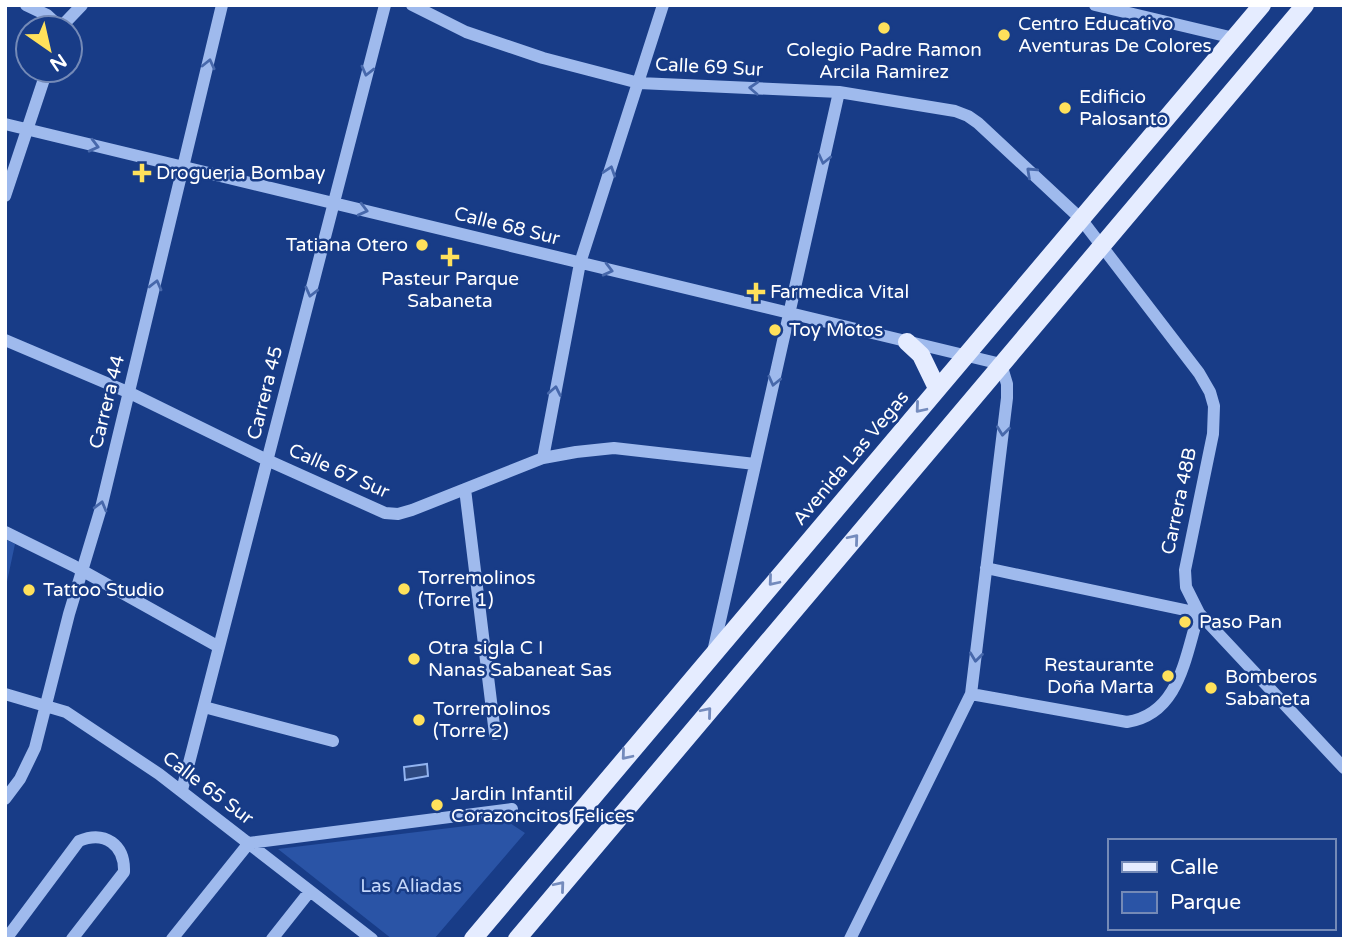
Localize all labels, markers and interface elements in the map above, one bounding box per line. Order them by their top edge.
place label: Centro Educativo Aventuras De Colores [1018,13,1212,57]
north arrow [14,14,84,84]
marker: Colegio Padre Ramon Arcila Ramirez [876,20,892,36]
marker: Centro Educativo Aventuras De Colores [996,27,1012,43]
place label: Colegio Padre Ramon Arcila Ramirez [786,39,982,83]
text: N [45,49,70,76]
street label: Calle 69 Sur [654,53,764,81]
one-way arrow [200,58,215,70]
one-way arrow [361,65,376,77]
one-way arrow [748,81,759,96]
place label: Edificio Palosanto [1079,86,1168,130]
marker: Edificio Palosanto [1057,100,1073,116]
one-way arrow [88,138,100,152]
one-way arrow [817,153,832,165]
place label: Drogueria Bombay [156,162,325,184]
marker: Drogueria Bombay [134,165,150,181]
one-way arrow [602,165,616,178]
one-way arrow [1026,168,1039,180]
one-way arrow [356,202,368,217]
street label: Calle 68 Sur [452,202,563,250]
place label: Tatiana Otero [286,234,408,256]
marker: Tatiana Otero [414,237,430,253]
marker: Pasteur Parque Sabaneta [442,249,458,265]
one-way arrow [601,261,613,276]
place label: Pasteur Parque Sabaneta [381,268,519,312]
one-way arrow [148,279,162,291]
place label: Farmedica Vital [770,281,909,303]
marker: Farmedica Vital [748,284,764,300]
one-way arrow [305,285,319,297]
place label: Toy Motos [789,319,883,341]
marker: Toy Motos [767,322,783,338]
street label: Carrera 45 [243,344,287,442]
street label: Carrera 44 [85,353,129,451]
one-way arrow [768,375,782,387]
one-way arrow [547,385,562,397]
street label: Avenida Las Vegas [788,386,914,530]
one-way arrow [916,399,928,412]
one-way arrow [995,425,1010,437]
street label: Calle 67 Sur [285,439,394,503]
street label: Carrera 48B [1157,445,1201,557]
one-way arrow [93,500,108,512]
one-way arrow [846,534,858,547]
place label: Torremolinos (Torre 1) [418,567,536,611]
one-way arrow [769,573,781,586]
place label: Tattoo Studio [43,579,164,601]
marker: Torremolinos (Torre 1) [396,581,412,597]
marker: Tattoo Studio [21,582,37,598]
place label: Paso Pan [1199,611,1282,633]
marker: Paso Pan [1177,614,1193,630]
place label: Otra sigla C I Nanas Sabaneat Sas [428,637,612,681]
marker: Otra sigla C I Nanas Sabaneat Sas [406,651,422,667]
one-way arrow [968,651,983,663]
place label: Restaurante Doña Marta [1044,654,1154,698]
place label: Bomberos Sabaneta [1225,666,1317,710]
marker: Restaurante Doña Marta [1160,668,1176,684]
marker: Bomberos Sabaneta [1203,680,1219,696]
place label: Torremolinos (Torre 2) [433,698,551,742]
one-way arrow [699,708,711,721]
marker: Torremolinos (Torre 2) [411,712,427,728]
street label: Calle 65 Sur [158,747,258,830]
one-way arrow [622,747,634,760]
place label: Jardin Infantil Corazoncitos Felices [451,783,635,827]
marker: Jardin Infantil Corazoncitos Felices [429,797,445,813]
legend [1108,839,1335,930]
text: Calle [1170,855,1219,880]
park label: Las Aliadas [360,875,462,897]
one-way arrow [552,882,565,894]
text: Parque [1170,890,1241,915]

